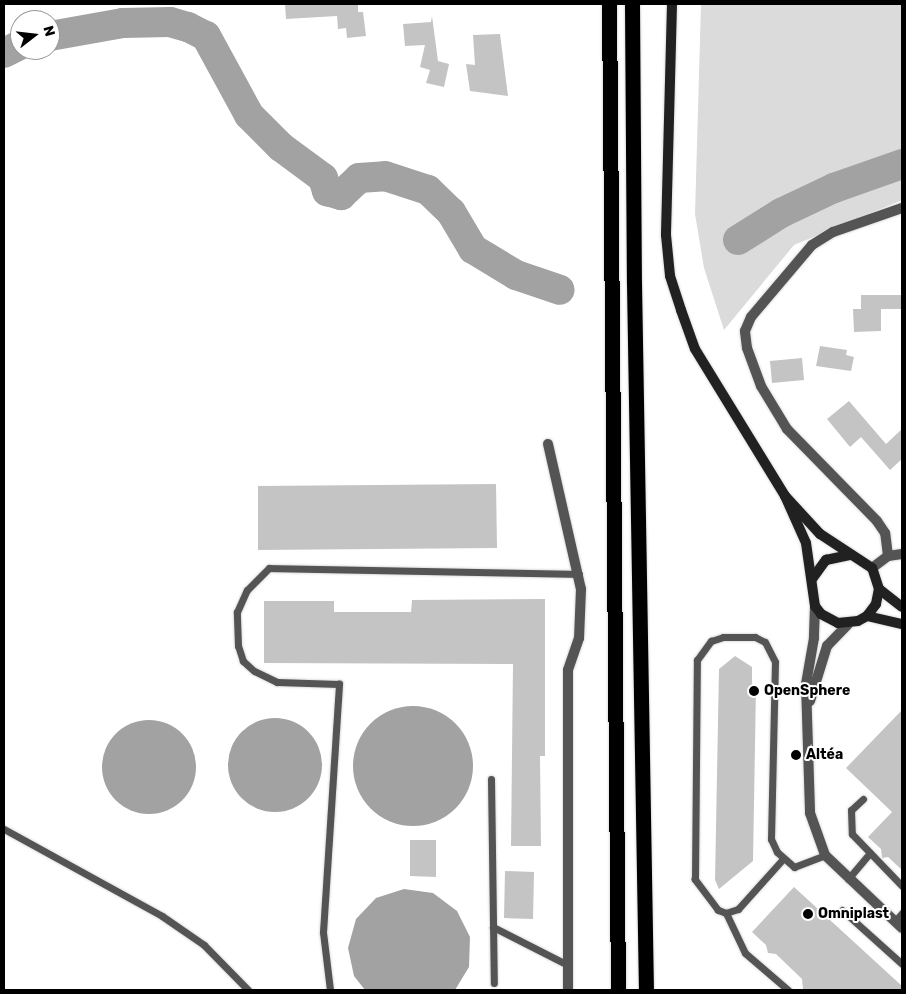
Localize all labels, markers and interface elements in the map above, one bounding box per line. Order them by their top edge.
north arrow [10,10,60,60]
text: N [39,24,58,38]
place label: OpenSphere [764,683,850,699]
marker: OpenSphere [748,685,760,697]
place label: Altéa [806,747,843,763]
marker: Altéa [790,749,802,761]
place label: Omniplast [818,906,889,922]
marker: Omniplast [802,908,814,920]

